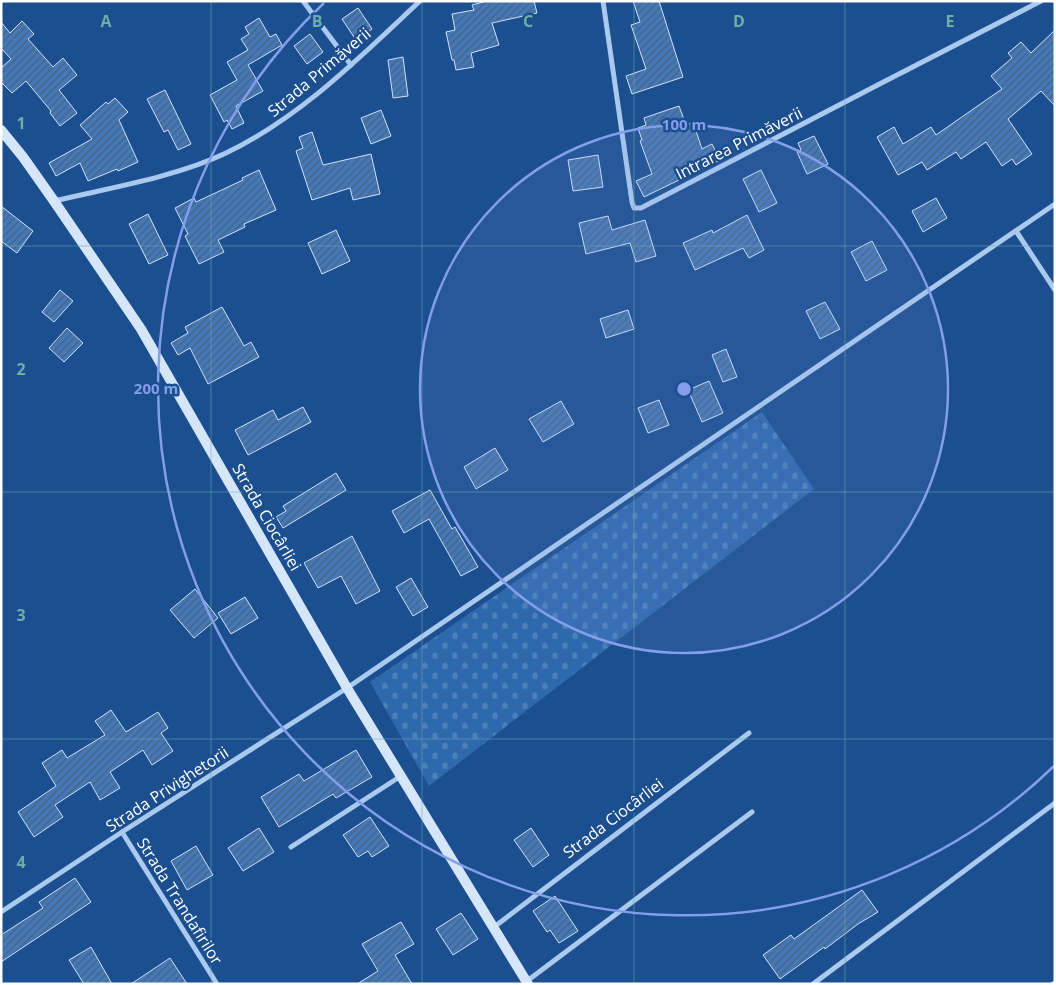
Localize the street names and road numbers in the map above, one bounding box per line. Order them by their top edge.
street label: Strada Primăverii [263,22,375,122]
street label: Intrarea Primăverii [672,102,806,184]
street label: Strada Ciocârliei [227,459,307,575]
street label: Strada Privighetorii [101,741,233,837]
street label: Strada Ciocârliei [558,773,668,863]
street label: Strada Trandafirilor [132,833,228,969]

